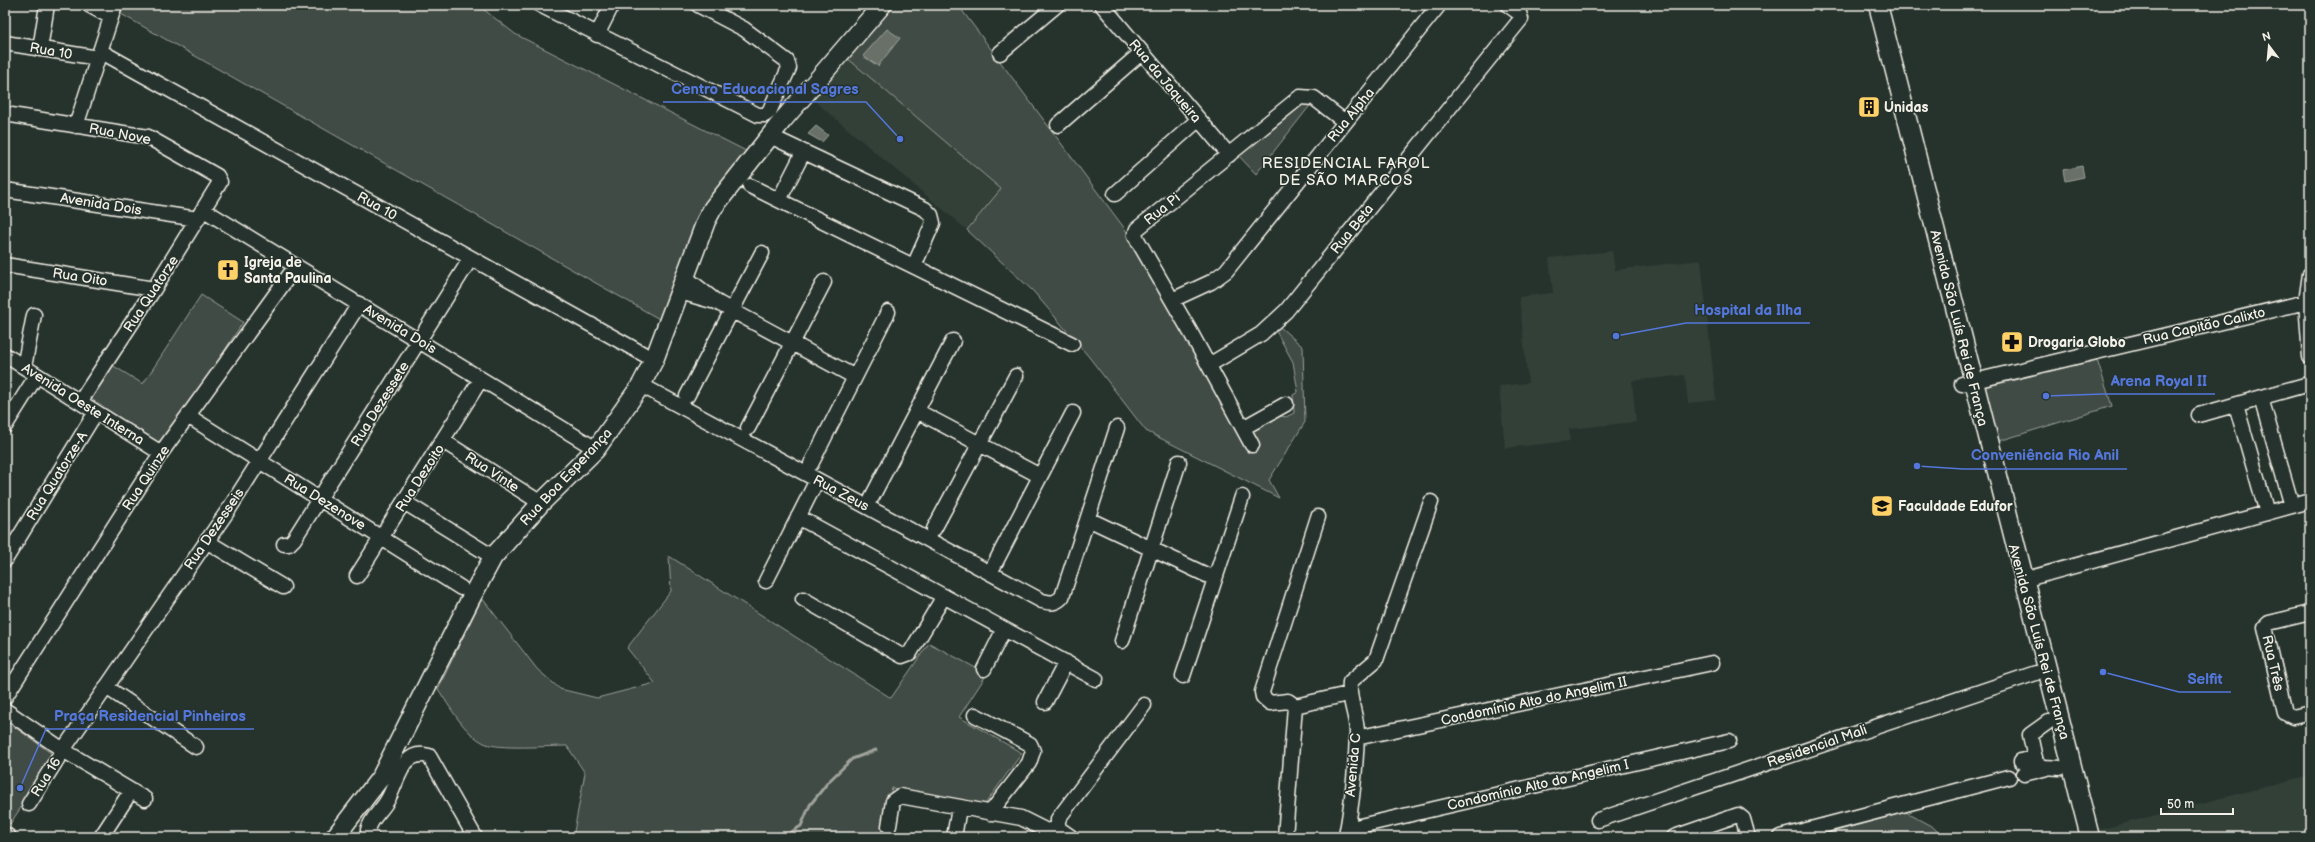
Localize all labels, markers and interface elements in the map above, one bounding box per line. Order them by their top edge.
north arrow [2249,26,2289,66]
text: N [2261,29,2272,44]
street label: Rua da Jaqueira [1125,36,1205,126]
street label: Rua 10 [28,39,74,63]
callout: Centro Educacional Sagres [663,75,866,102]
text: Centro Educacional Sagres [671,80,859,99]
street label: Rua Alpha [1324,84,1378,146]
building icon: Unidas [1856,94,1882,120]
place label: Unidas [1884,99,1928,116]
street label: Rua Nove [88,120,152,148]
district label: RESIDENCIAL FAROL DE SÃO MARCOS [1262,154,1430,190]
street label: Rua 10 [354,188,400,224]
street label: Avenida Dois [59,189,143,219]
street label: Rua Pi [1141,189,1183,229]
street label: Rua Beta [1327,201,1377,257]
street label: Avenida São Luís Rei de França [1926,228,1992,428]
street label: Rua Quatorze [120,252,182,336]
place label: Igreja de Santa Paulina [244,254,331,287]
church icon: Igreja de Santa Paulina [215,257,241,283]
street label: Rua Oito [51,264,109,290]
callout: Hospital da Ilha [1686,296,1810,323]
street label: Avenida Dois [360,301,440,357]
text: Hospital da Ilha [1694,301,1802,320]
street label: Rua Capitão Calixto [2141,304,2267,348]
pharmacy icon: Drogaria Globo [1999,329,2025,355]
place label: Drogaria Globo [2028,334,2126,351]
street label: Rua Dezessete [347,358,413,450]
street label: Avenida Oeste Interna [19,359,147,449]
callout: Arena Royal II [2103,367,2215,394]
text: Arena Royal II [2110,372,2207,391]
street label: Rua Boa Esperança [516,425,616,529]
street label: Rua Quatorze-A [23,428,91,524]
street label: Rua Dezoito [392,441,448,515]
street label: Rua Quinze [119,442,173,514]
callout: Conveniência Rio Anil [1963,442,2127,469]
text: Conveniência Rio Anil [1971,446,2119,465]
street label: Rua Vinte [462,448,522,496]
street label: Rua Dezenove [281,470,369,534]
street label: Rua Zeus [810,471,872,515]
street label: Rua Dezesseis [180,485,248,573]
school or university icon: Faculdade Edufor [1869,493,1895,519]
place label: Faculdade Edufor [1898,498,2013,515]
street label: Avenida São Luís Rei de França [2005,542,2073,742]
street label: Rua Três [2258,633,2288,693]
callout: Selfit [2179,665,2231,692]
text: Selfit [2187,670,2223,689]
street label: Condomínio Alto do Angelim II [1439,673,1629,729]
callout: Praça Residencial Pinheiros [46,702,254,729]
text: Praça Residencial Pinheiros [54,707,246,726]
street label: Residencial Mali [1765,721,1869,771]
street label: Avenida C [1342,732,1364,798]
street label: Rua 16 [27,754,65,800]
street label: Condomínio Alto do Angelim I [1446,756,1630,814]
scale bar [2161,790,2233,816]
text: 50 m [2167,797,2194,812]

